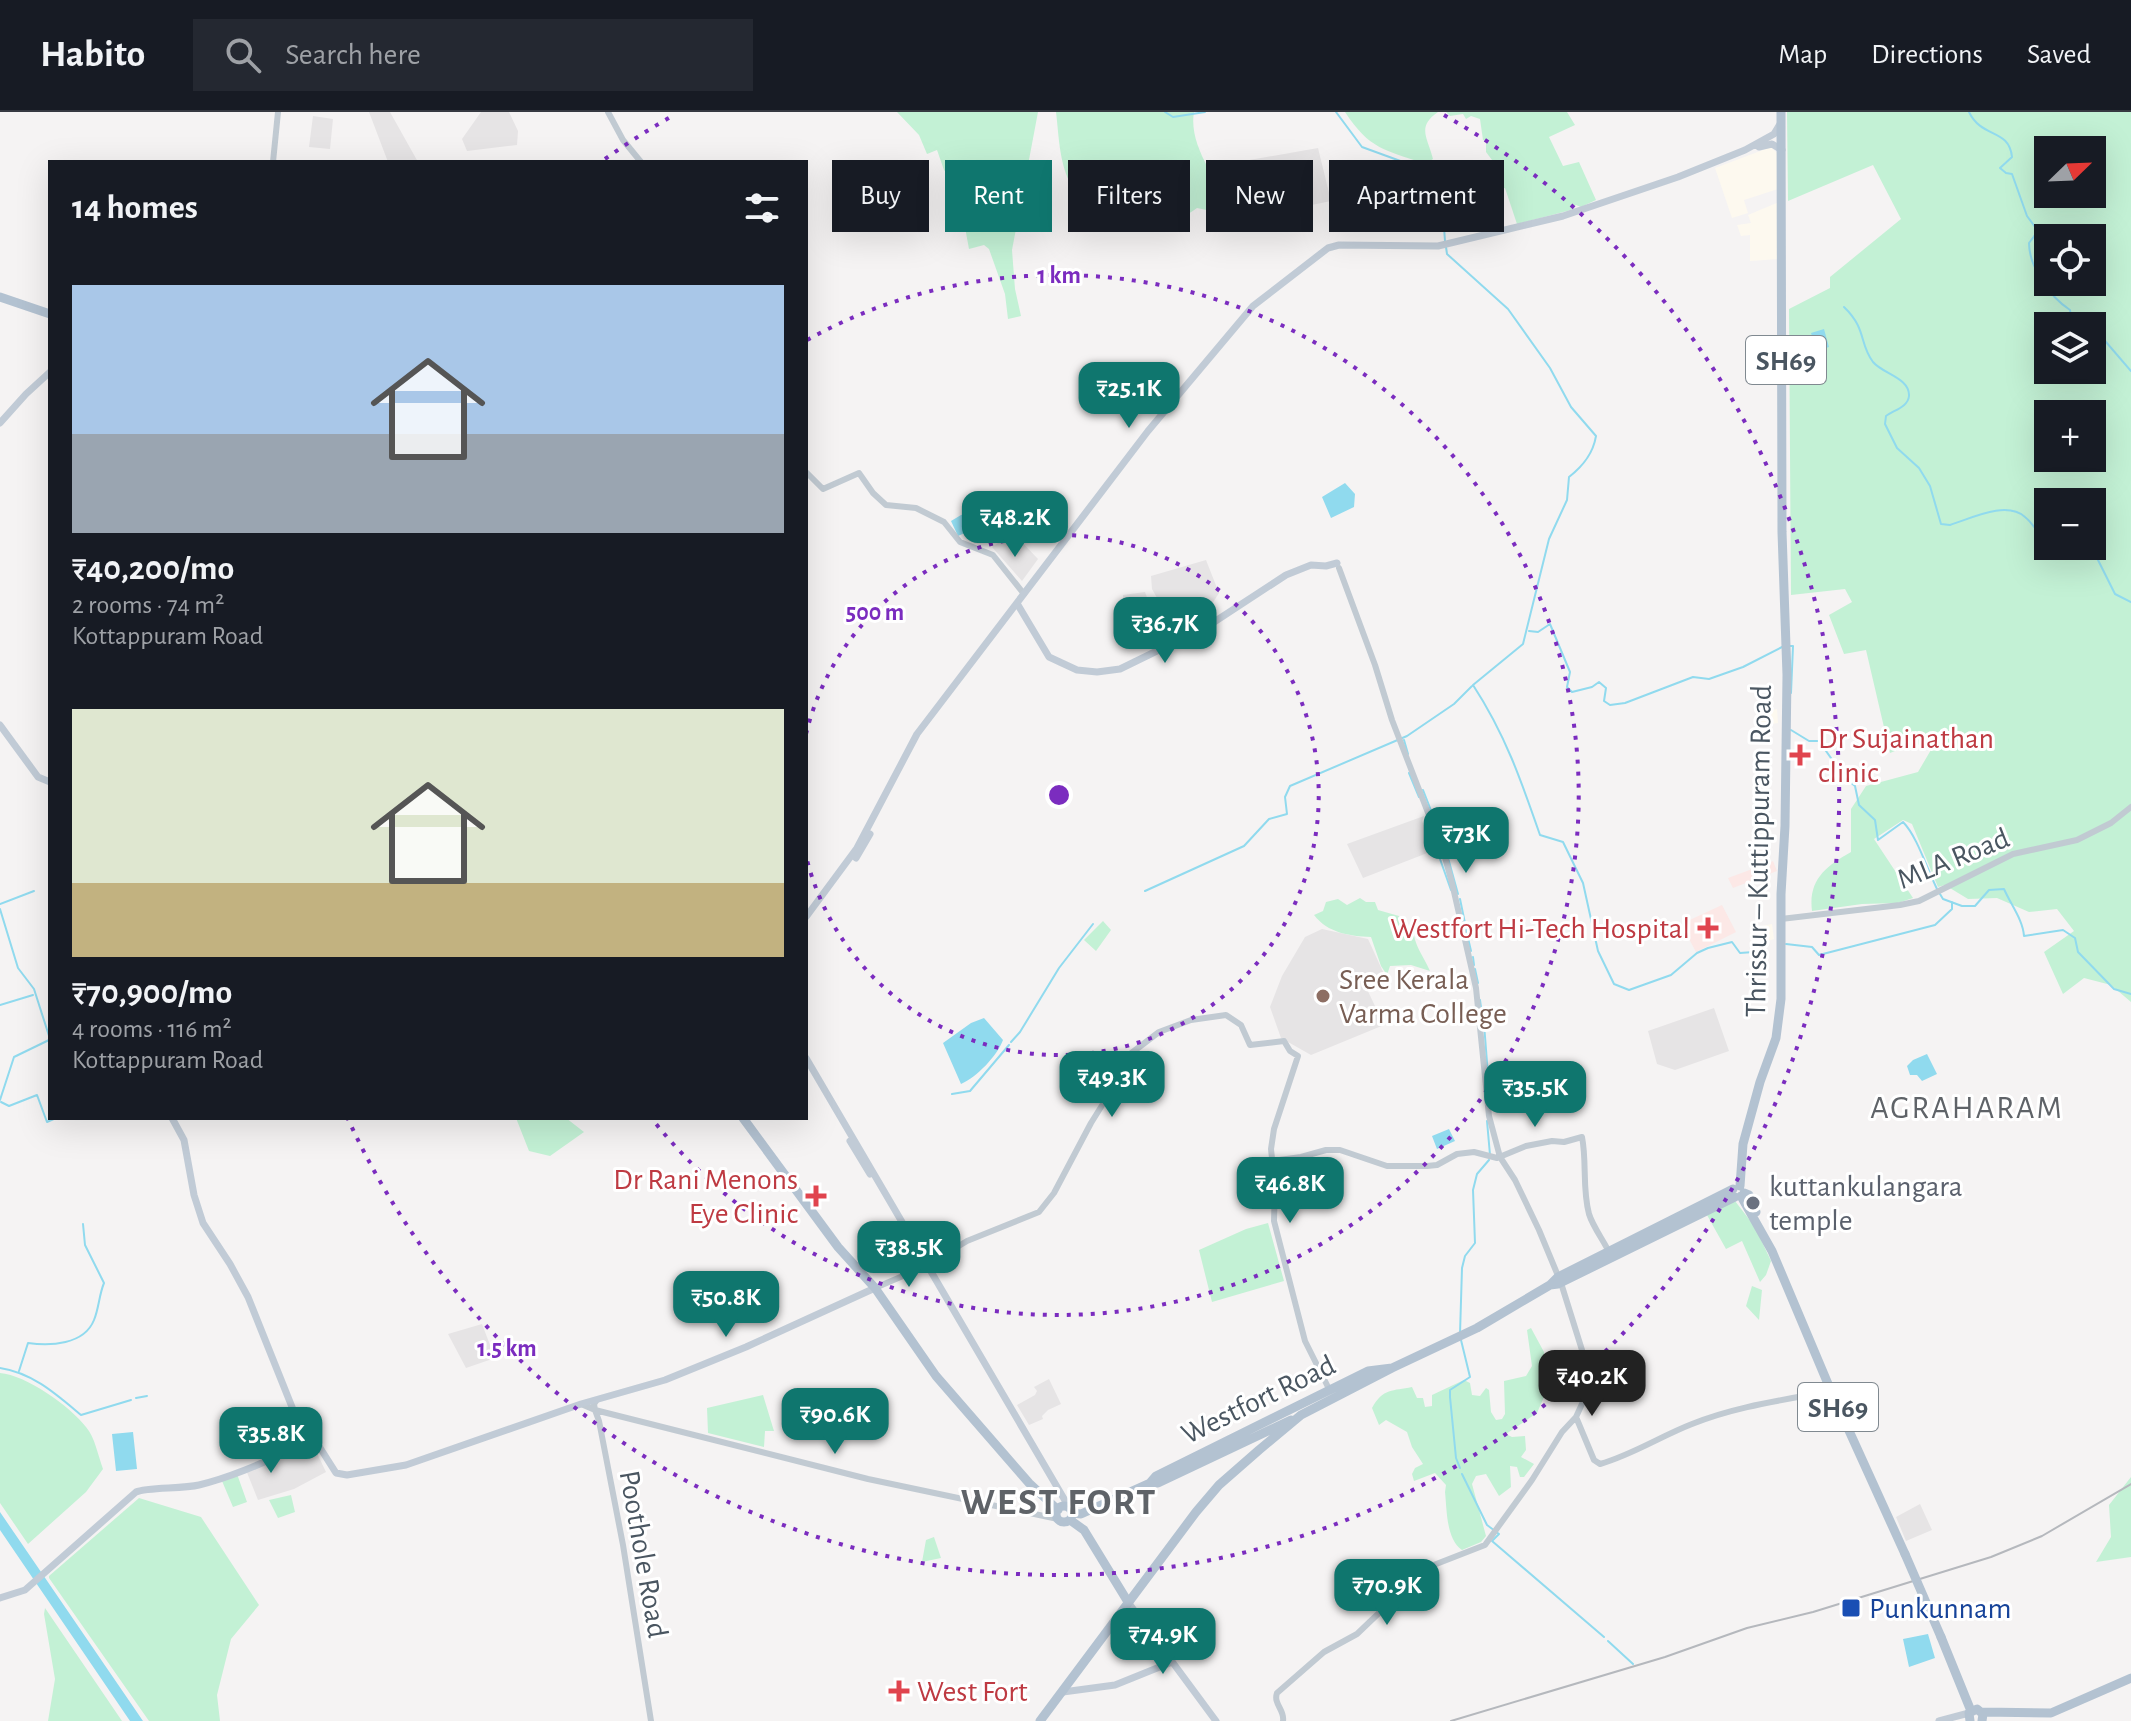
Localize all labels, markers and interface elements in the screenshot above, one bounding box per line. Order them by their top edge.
search box [193,19,753,91]
icon: search [221,33,265,77]
text: Habito [40,36,145,74]
text: Search here [285,40,421,70]
text: Map [1778,41,1827,69]
text: Directions [1871,41,1983,69]
text: Saved [2027,41,2091,69]
north arrow [2034,136,2106,208]
map controls [2034,136,2106,560]
chip: Buy [832,160,929,232]
chip: Rent [945,160,1052,232]
chip: Filters [1068,160,1190,232]
chip: New [1206,160,1313,232]
chip: Apartment [1329,160,1504,232]
icon: filters [740,186,784,230]
text: 14 homes [72,191,198,225]
button: locate [2034,224,2106,296]
text: 1 km [1037,264,1081,288]
button: layers [2034,312,2106,384]
road number: SH69 [1746,336,1826,384]
icon: home [356,337,500,481]
pin: ₹25.1K [1064,362,1194,430]
text: ₹25.1K [1097,375,1161,401]
button: + [2034,400,2106,472]
button: − [2034,488,2106,560]
pin: ₹48.2K [950,491,1080,559]
text: ₹48.2K [980,504,1050,530]
text: ₹40,200/mo [72,552,234,586]
text: 2 rooms · 74 m² [72,592,224,618]
pin: ₹36.7K [1100,597,1230,665]
text: 500 m [846,601,904,625]
text: ₹36.7K [1131,610,1199,636]
text: Kottappuram Road [72,623,263,649]
street label: Thrissur – Kuttippuram Road [1741,685,1777,1017]
place label: Dr Sujainathan clinic [1818,724,1994,788]
marker: Dr Sujainathan clinic [1789,744,1811,766]
icon: home [356,761,500,905]
centre of rings [1045,781,1073,809]
pin: ₹73K [1419,807,1513,875]
text: ₹73K [1442,820,1490,846]
street label: MLA Road [1893,823,2014,895]
place label: Westfort Hi-Tech Hospital [1390,914,1690,944]
marker: Westfort Hi-Tech Hospital [1697,917,1719,939]
place label: Sree Kerala Varma College [1339,965,1507,1029]
text: ₹70,900/mo [72,976,232,1010]
marker: Sree Kerala Varma College [1314,987,1332,1005]
text: 4 rooms · 116 m² [72,1016,232,1042]
text: Kottappuram Road [72,1047,263,1073]
pin: ₹49.3K [1047,1051,1177,1119]
pin: ₹35.5K [1470,1061,1600,1129]
text: ₹49.3K [1078,1064,1146,1090]
text: ₹35.5K [1502,1074,1568,1100]
district label: AGRAHARAM [1870,1092,2064,1124]
pin: ₹46.8K [1225,1157,1355,1225]
place label: Dr Rani Menons Eye Clinic [613,1165,798,1229]
text: ₹46.8K [1255,1170,1325,1196]
place label: kuttankulangara temple [1769,1172,1963,1236]
marker: Dr Rani Menons Eye Clinic [805,1185,827,1207]
marker: kuttankulangara temple [1744,1194,1762,1212]
pin: ₹38.5K [844,1221,974,1289]
text: ₹38.5K [875,1234,943,1260]
pin: ₹50.8K [661,1271,791,1339]
text: ₹50.8K [691,1284,761,1310]
text: 1.5 km [477,1337,537,1361]
street label: Westfort Road [1177,1350,1340,1450]
pin: ₹40.2K [1527,1350,1657,1418]
text: ₹40.2K [1557,1363,1627,1389]
road number: SH69 [1798,1383,1878,1431]
pin: ₹90.6K [770,1388,900,1456]
text: ₹90.6K [800,1401,870,1427]
pin: ₹35.8K [206,1407,336,1475]
text: ₹35.8K [237,1420,305,1446]
street label: Poothole Road [614,1468,673,1640]
district label: WEST FORT [961,1484,1157,1522]
pin: ₹70.9K [1322,1559,1452,1627]
text: ₹70.9K [1352,1572,1422,1598]
place label: Punkunnam [1869,1594,2012,1624]
marker: Punkunnam [1840,1597,1862,1619]
pin: ₹74.9K [1098,1608,1228,1676]
text: ₹74.9K [1129,1621,1197,1647]
place label: West Fort [917,1677,1028,1707]
marker: West Fort [888,1680,910,1702]

